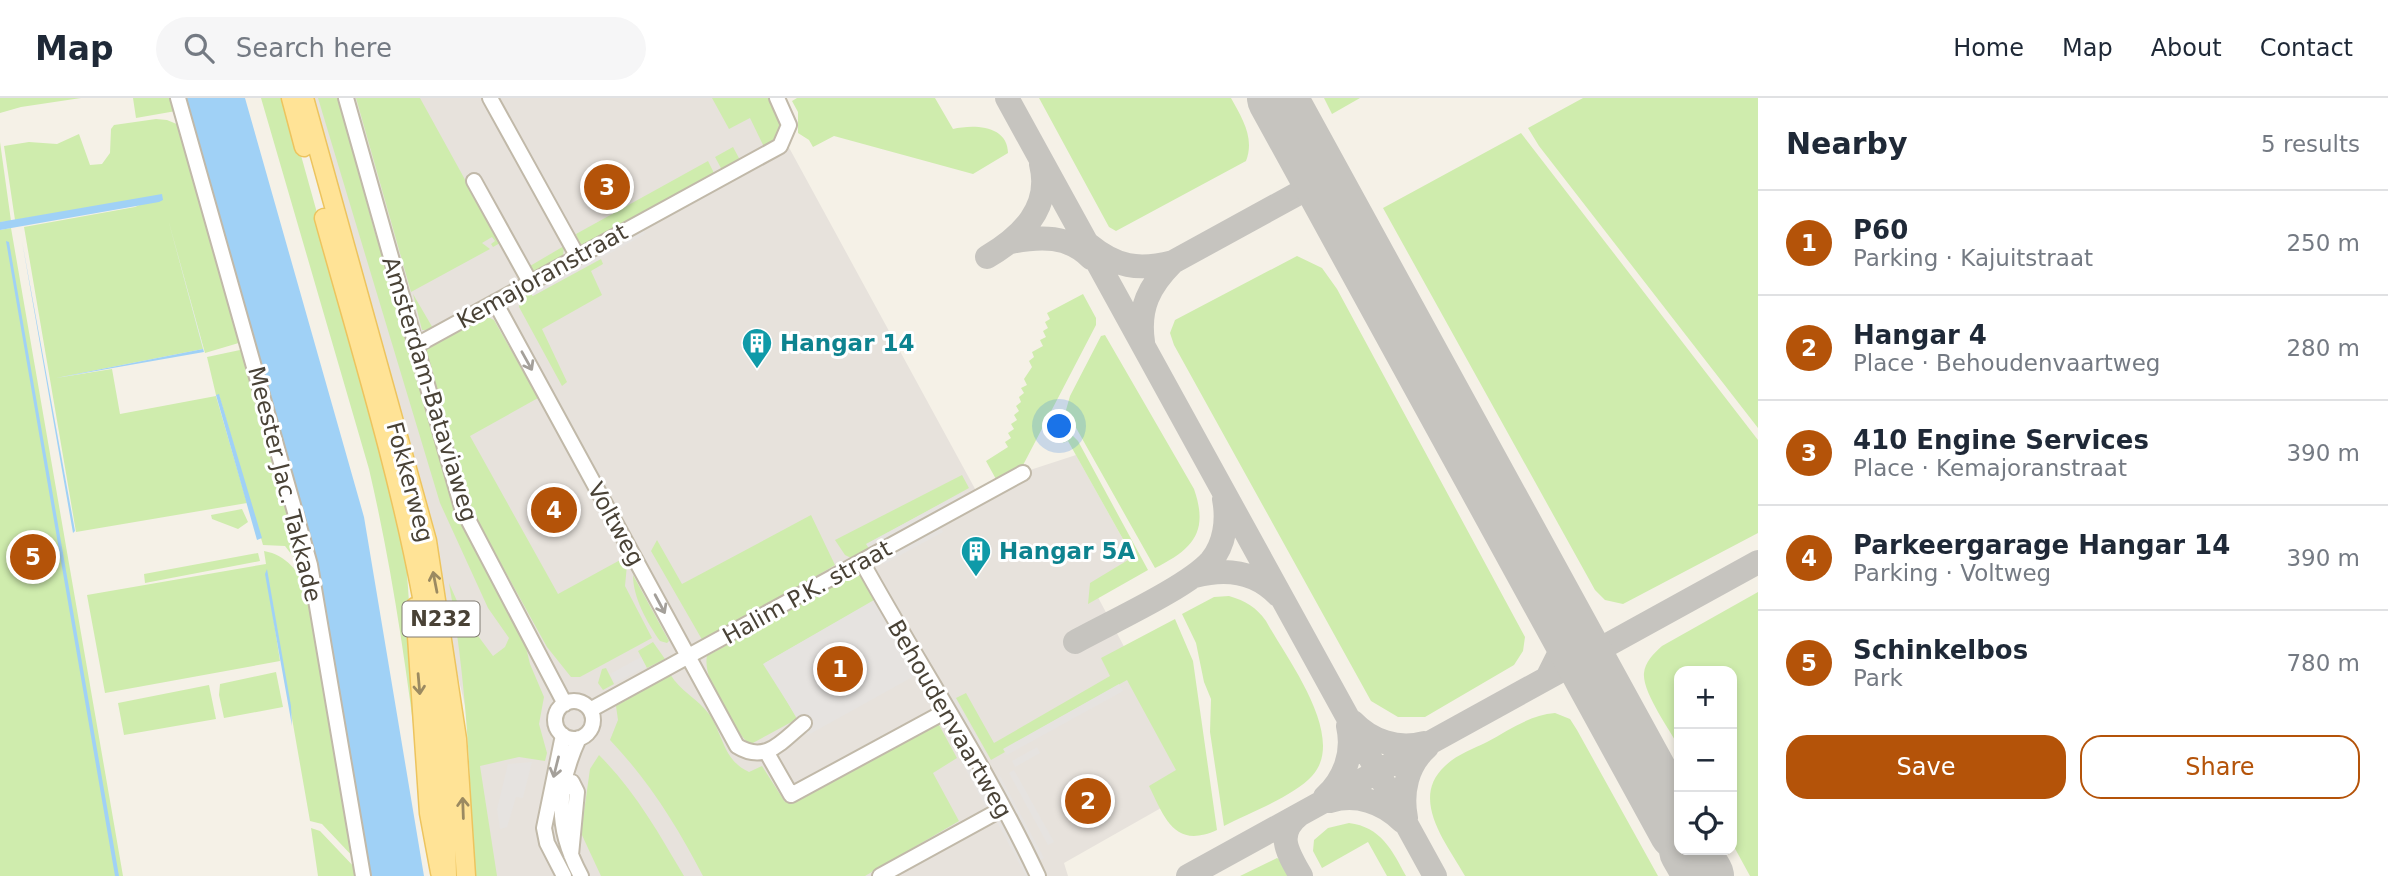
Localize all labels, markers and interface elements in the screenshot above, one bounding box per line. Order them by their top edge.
search box [156,17,646,80]
text: Map [35,29,114,68]
icon: search [180,29,218,67]
text: Search here [236,33,392,63]
text: Home [1953,34,2024,62]
text: Map [2062,34,2113,62]
text: About [2151,34,2222,62]
text: Contact [2260,34,2353,62]
text: Nearby [1786,126,1908,161]
text: 5 results [2261,131,2360,157]
pin: 3 [584,161,630,213]
text: P60 [1853,215,1908,245]
street label: Kemajoranstraat [452,218,632,334]
text: 1 [1801,230,1817,256]
text: 250 m [2286,230,2360,256]
text: Parking · Kajuitstraat [1853,245,2093,271]
street label: Amsterdam-Bataviaweg [377,253,483,525]
text: Hangar 4 [1853,320,1987,350]
building icon: Hangar 14 [740,326,774,370]
place label: Hangar 14 [780,330,915,356]
text: 2 [1801,335,1817,361]
text: 280 m [2286,335,2360,361]
text: Place · Behoudenvaartweg [1853,350,2160,376]
one-way arrow [521,351,535,371]
street label: Meester Jac. Takkade [243,364,327,604]
your location [1042,409,1076,443]
street label: Fokkerweg [381,419,439,545]
text: 410 Engine Services [1853,425,2149,455]
text: 3 [1801,440,1817,466]
text: 390 m [2286,440,2360,466]
text: Place · Kemajoranstraat [1853,455,2127,481]
street label: Voltweg [583,478,649,570]
pin: 4 [531,484,577,536]
text: Parkeergarage Hangar 14 [1853,530,2230,560]
pin: 5 [10,531,56,583]
building icon: Hangar 5A [959,534,993,578]
street label: Halim P.K. straat [718,535,896,649]
place label: Hangar 5A [999,538,1135,564]
text: 4 [1801,545,1817,571]
text: 390 m [2286,545,2360,571]
text: Parking · Voltweg [1853,560,2051,586]
one-way arrow [427,571,441,594]
one-way arrow [654,593,667,614]
road number: N232 [402,602,480,636]
street label: Behoudenvaartweg [883,615,1017,823]
text: Schinkelbos [1853,635,2028,665]
pin: 1 [817,643,863,695]
text: 5 [1801,650,1817,676]
text: 780 m [2286,650,2360,676]
text: Park [1853,665,1903,691]
map controls [1674,666,1737,855]
button: + [1674,666,1737,729]
one-way arrow [413,672,426,695]
button: − [1674,729,1737,792]
button: Save [1786,735,2066,799]
button: Share [2080,735,2360,799]
one-way arrow [549,756,562,778]
pin: 2 [1065,775,1111,827]
button: locate [1674,792,1737,855]
one-way arrow [457,797,470,820]

